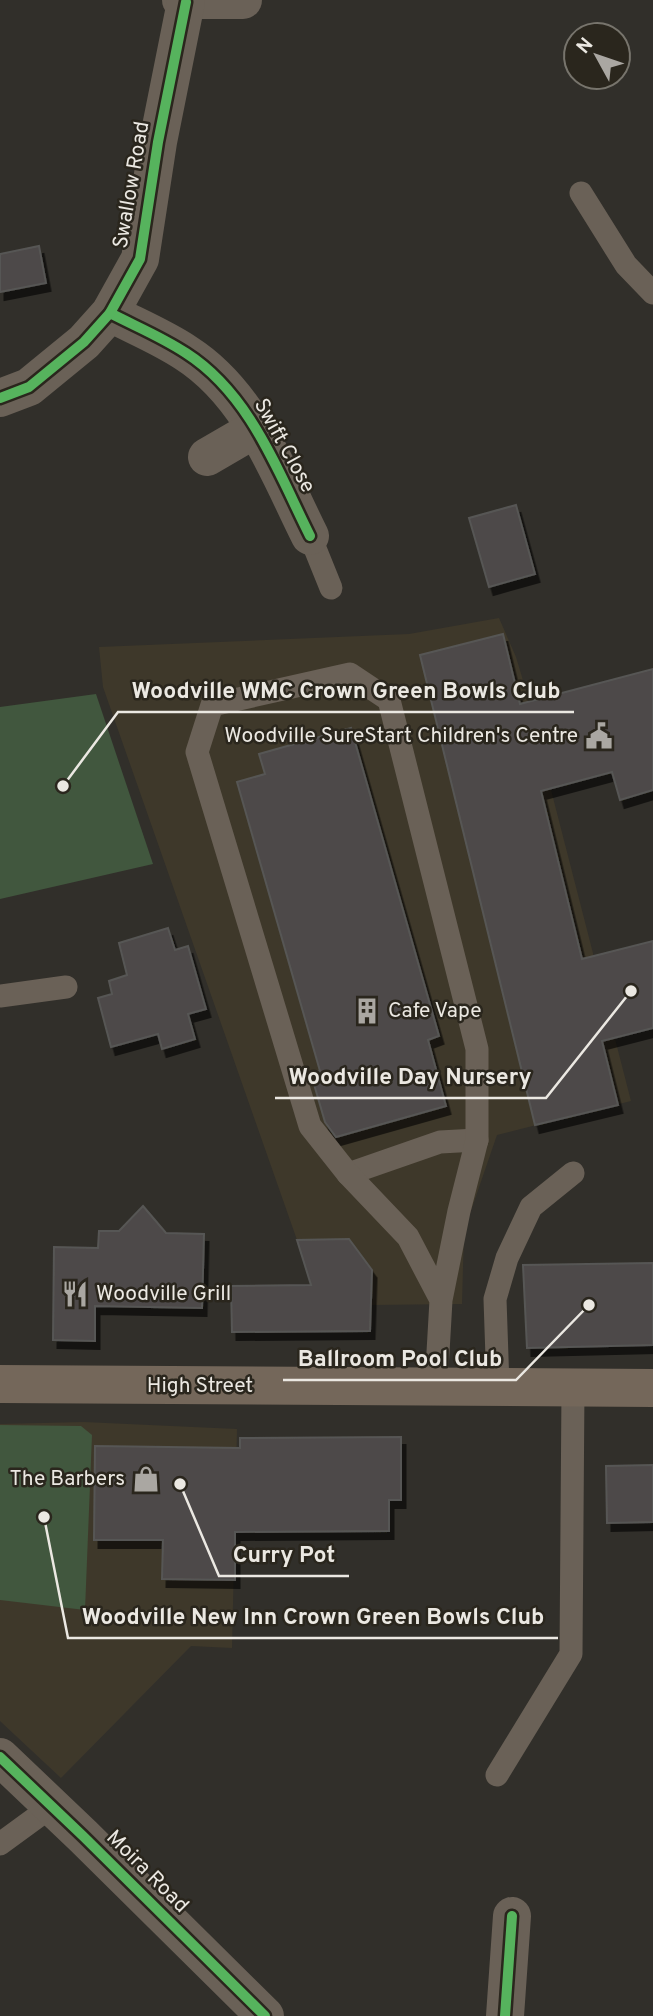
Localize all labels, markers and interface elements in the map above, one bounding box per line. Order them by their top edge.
north arrow [562,21,632,91]
text: N [572,33,599,59]
street label: Swallow Road [108,119,156,251]
street label: Swift Close [247,394,321,498]
callout: Woodville WMC Crown Green Bowls Club [118,668,574,712]
text: Woodville WMC Crown Green Bowls Club [132,678,560,707]
public building icon: Woodville SureStart Children's Centre [584,721,614,751]
place label: Woodville SureStart Children's Centre [224,723,578,750]
building icon: Cafe Vape [352,996,382,1026]
place label: Cafe Vape [388,998,482,1025]
callout: Woodville Day Nursery [275,1054,546,1098]
text: Woodville Day Nursery [288,1064,532,1093]
restaurant icon: Woodville Grill [60,1279,90,1309]
place label: Woodville Grill [96,1281,231,1308]
callout: Ballroom Pool Club [283,1336,516,1380]
text: Ballroom Pool Club [298,1346,502,1375]
street label: High Street [147,1373,253,1400]
shop icon: The Barbers [131,1464,161,1494]
place label: The Barbers [10,1466,125,1493]
callout: Curry Pot [219,1532,349,1576]
text: Curry Pot [233,1542,335,1571]
callout: Woodville New Inn Crown Green Bowls Club [68,1594,558,1638]
text: Woodville New Inn Crown Green Bowls Club [82,1604,544,1633]
street label: Moira Road [100,1825,194,1919]

